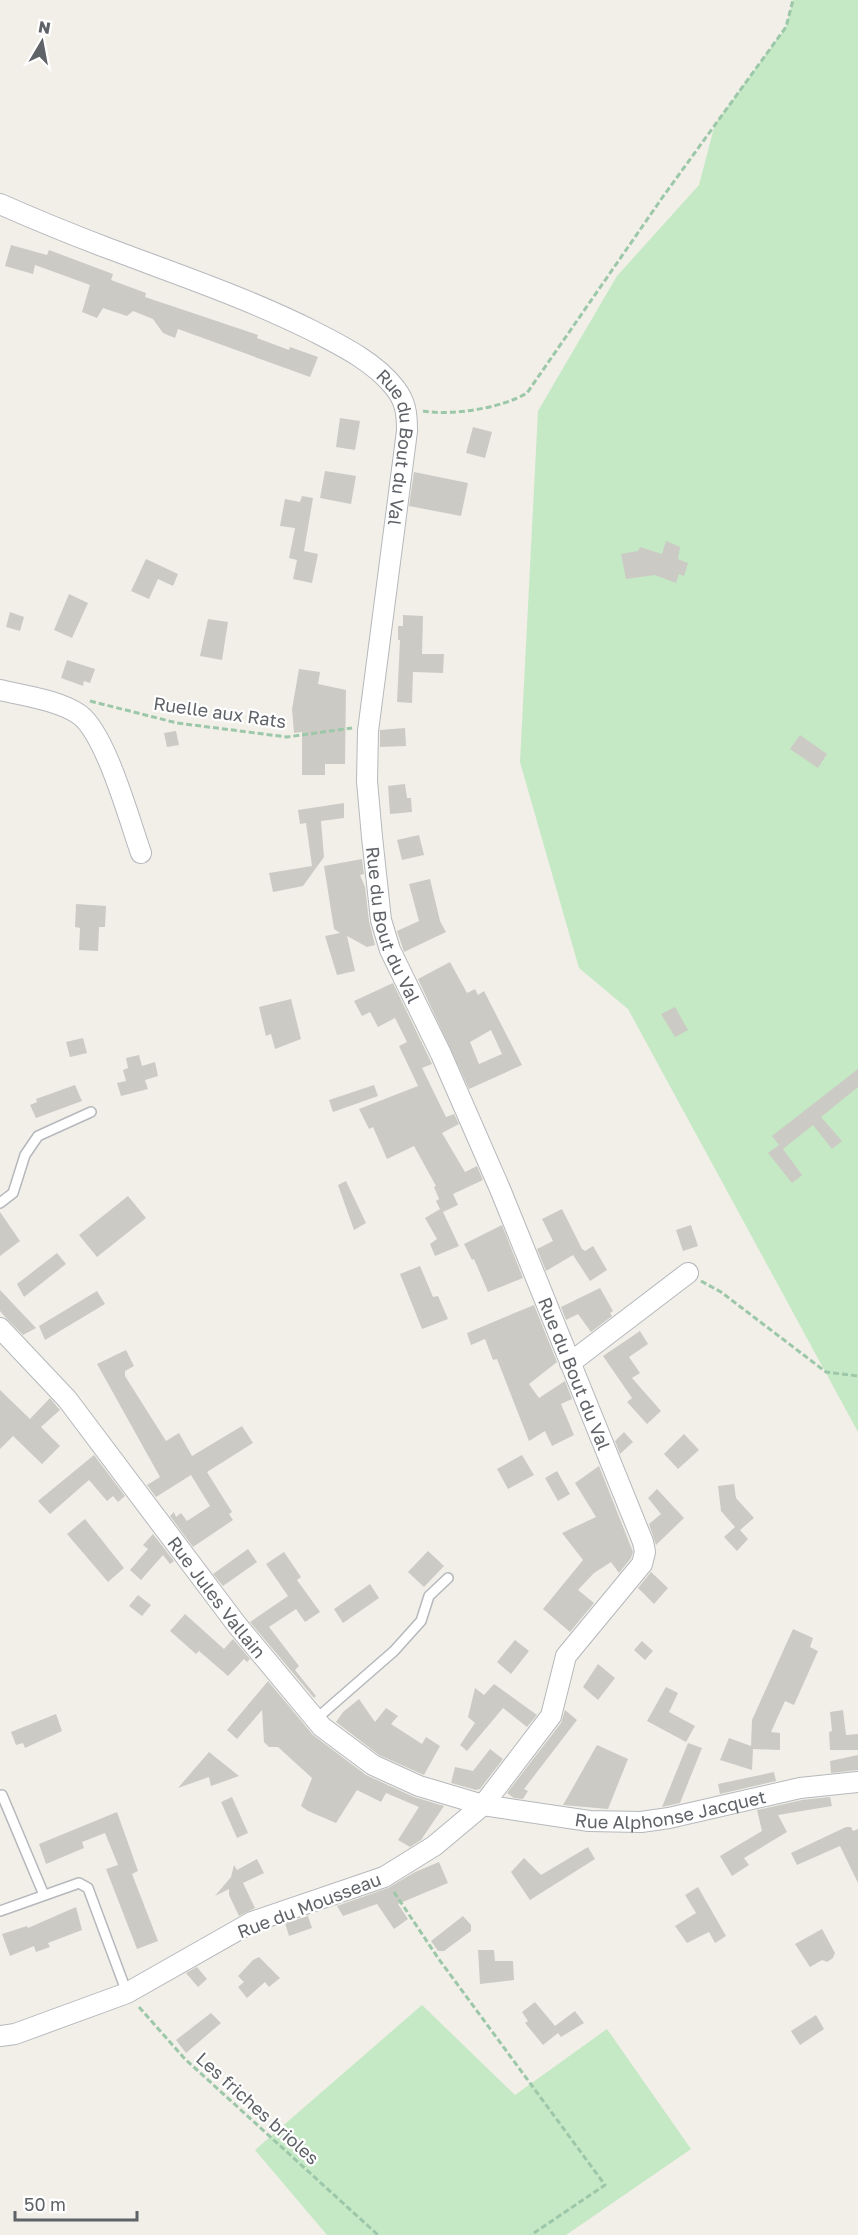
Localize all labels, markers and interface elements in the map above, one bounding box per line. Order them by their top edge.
north arrow [12,12,72,72]
text: N [37,16,52,38]
street label: Rue du Bout du Val [372,364,418,527]
street label: Ruelle aux Rats [152,692,288,732]
street label: Rue du Bout du Val [362,845,425,1007]
street label: Rue du Bout du Val [534,1294,616,1453]
street label: Rue Jules Vallain [163,1532,271,1662]
street label: Rue Alphonse Jacquet [574,1785,768,1833]
street label: Rue du Mousseau [234,1868,384,1942]
street label: Les friches brioles [192,2047,324,2169]
scale bar [15,2184,136,2222]
text: 50 m [24,2193,66,2215]

